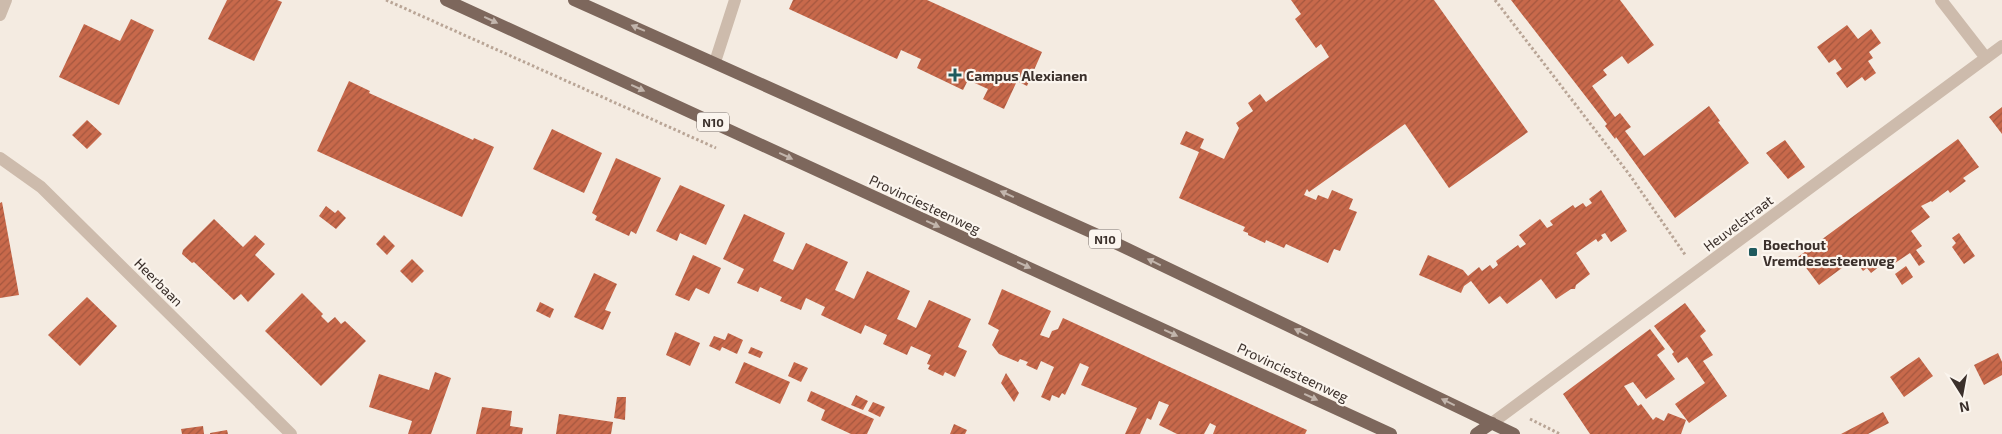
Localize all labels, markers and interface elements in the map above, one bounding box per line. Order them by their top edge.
one-way arrow [483,16,498,25]
one-way arrow [631,24,645,32]
place label: Campus Alexianen [966,67,1088,84]
marker: Campus Alexianen [948,68,962,82]
one-way arrow [631,85,645,93]
road number: N10 [697,112,729,132]
one-way arrow [779,152,793,160]
street label: Provinciesteenweg [867,171,984,237]
one-way arrow [1000,190,1014,198]
street label: Heuvelstraat [1700,191,1776,255]
one-way arrow [926,220,941,228]
road number: N10 [1089,230,1121,248]
place label: Boechout Vremdesesteenweg [1763,236,1895,269]
marker: Boechout Vremdesesteenweg [1747,246,1759,258]
street label: Heerbaan [131,254,187,310]
one-way arrow [1147,258,1162,266]
one-way arrow [1017,262,1031,270]
one-way arrow [1294,328,1308,336]
one-way arrow [1164,329,1178,337]
street label: Provinciesteenweg [1235,339,1352,405]
north arrow [1937,369,1987,419]
one-way arrow [1304,394,1318,402]
one-way arrow [1441,398,1455,406]
text: N [1958,398,1971,417]

